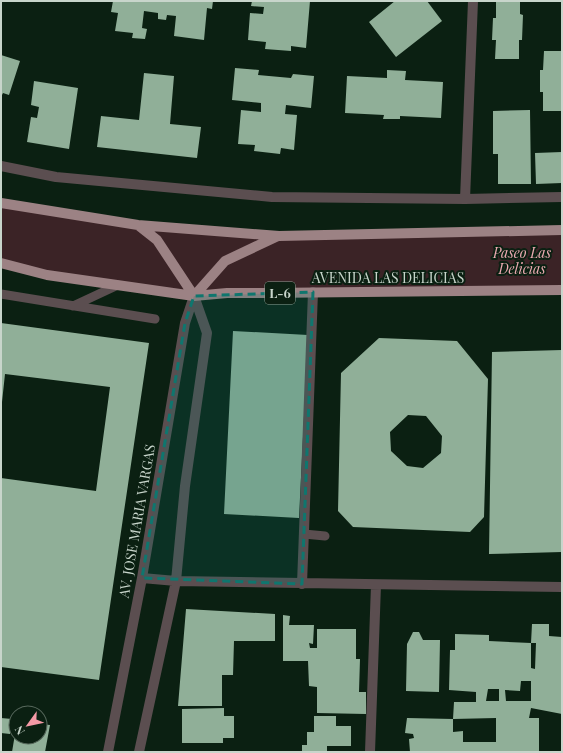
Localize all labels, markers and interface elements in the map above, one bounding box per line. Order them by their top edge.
park label: Paseo Las Delicias [492,243,552,278]
street label: AVENIDA LAS DELICIAS [311,268,464,287]
road number: L-6 [265,282,295,304]
street label: AV. JOSE MARIA VARGAS [113,443,159,600]
north arrow [8,705,48,745]
text: N [11,723,28,738]

